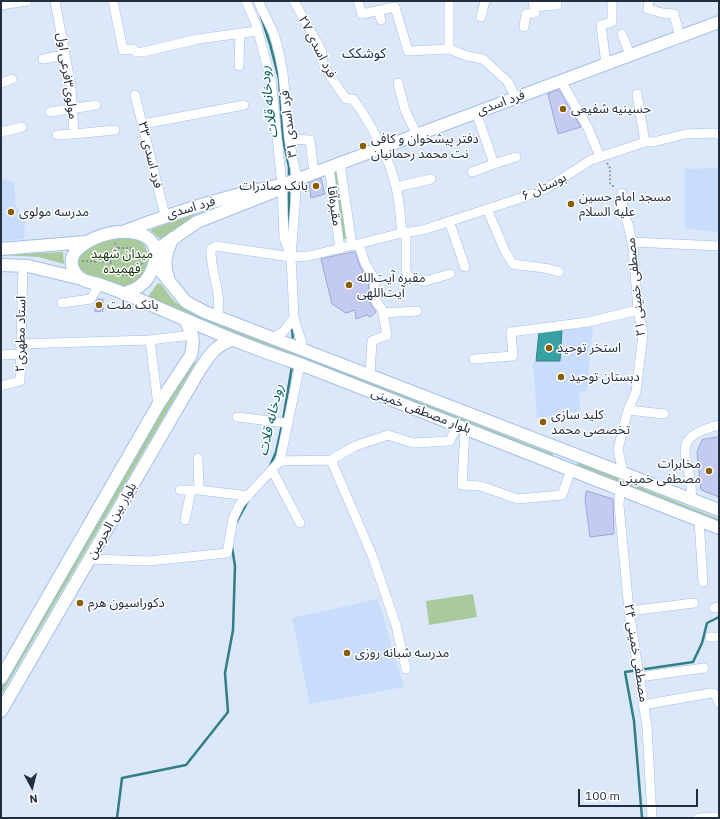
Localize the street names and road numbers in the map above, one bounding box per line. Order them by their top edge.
street label: فرد اسدی ۲۷ [295,13,339,81]
street label: مولوی۳فرعی اول [53,32,81,120]
street label: فرد اسدی [475,87,527,119]
street label: فرد اسدی ۳۱ [277,89,301,159]
street label: فرد اسدی ۳۳ [134,120,166,190]
street label: بوستان ۶ [519,170,569,204]
street label: مقبره‌آقا [323,185,345,227]
street label: فرد اسدی [165,194,217,222]
street label: مصطفی خمینی ۲۱ [623,237,649,337]
street label: استاد مطهری۲ [13,296,29,372]
street label: بلوار مصطفی خمینی [369,385,473,437]
street label: بلوار بین الحرمین [84,480,140,562]
street label: مصطفی خمینی ۲۴ [621,603,651,703]

